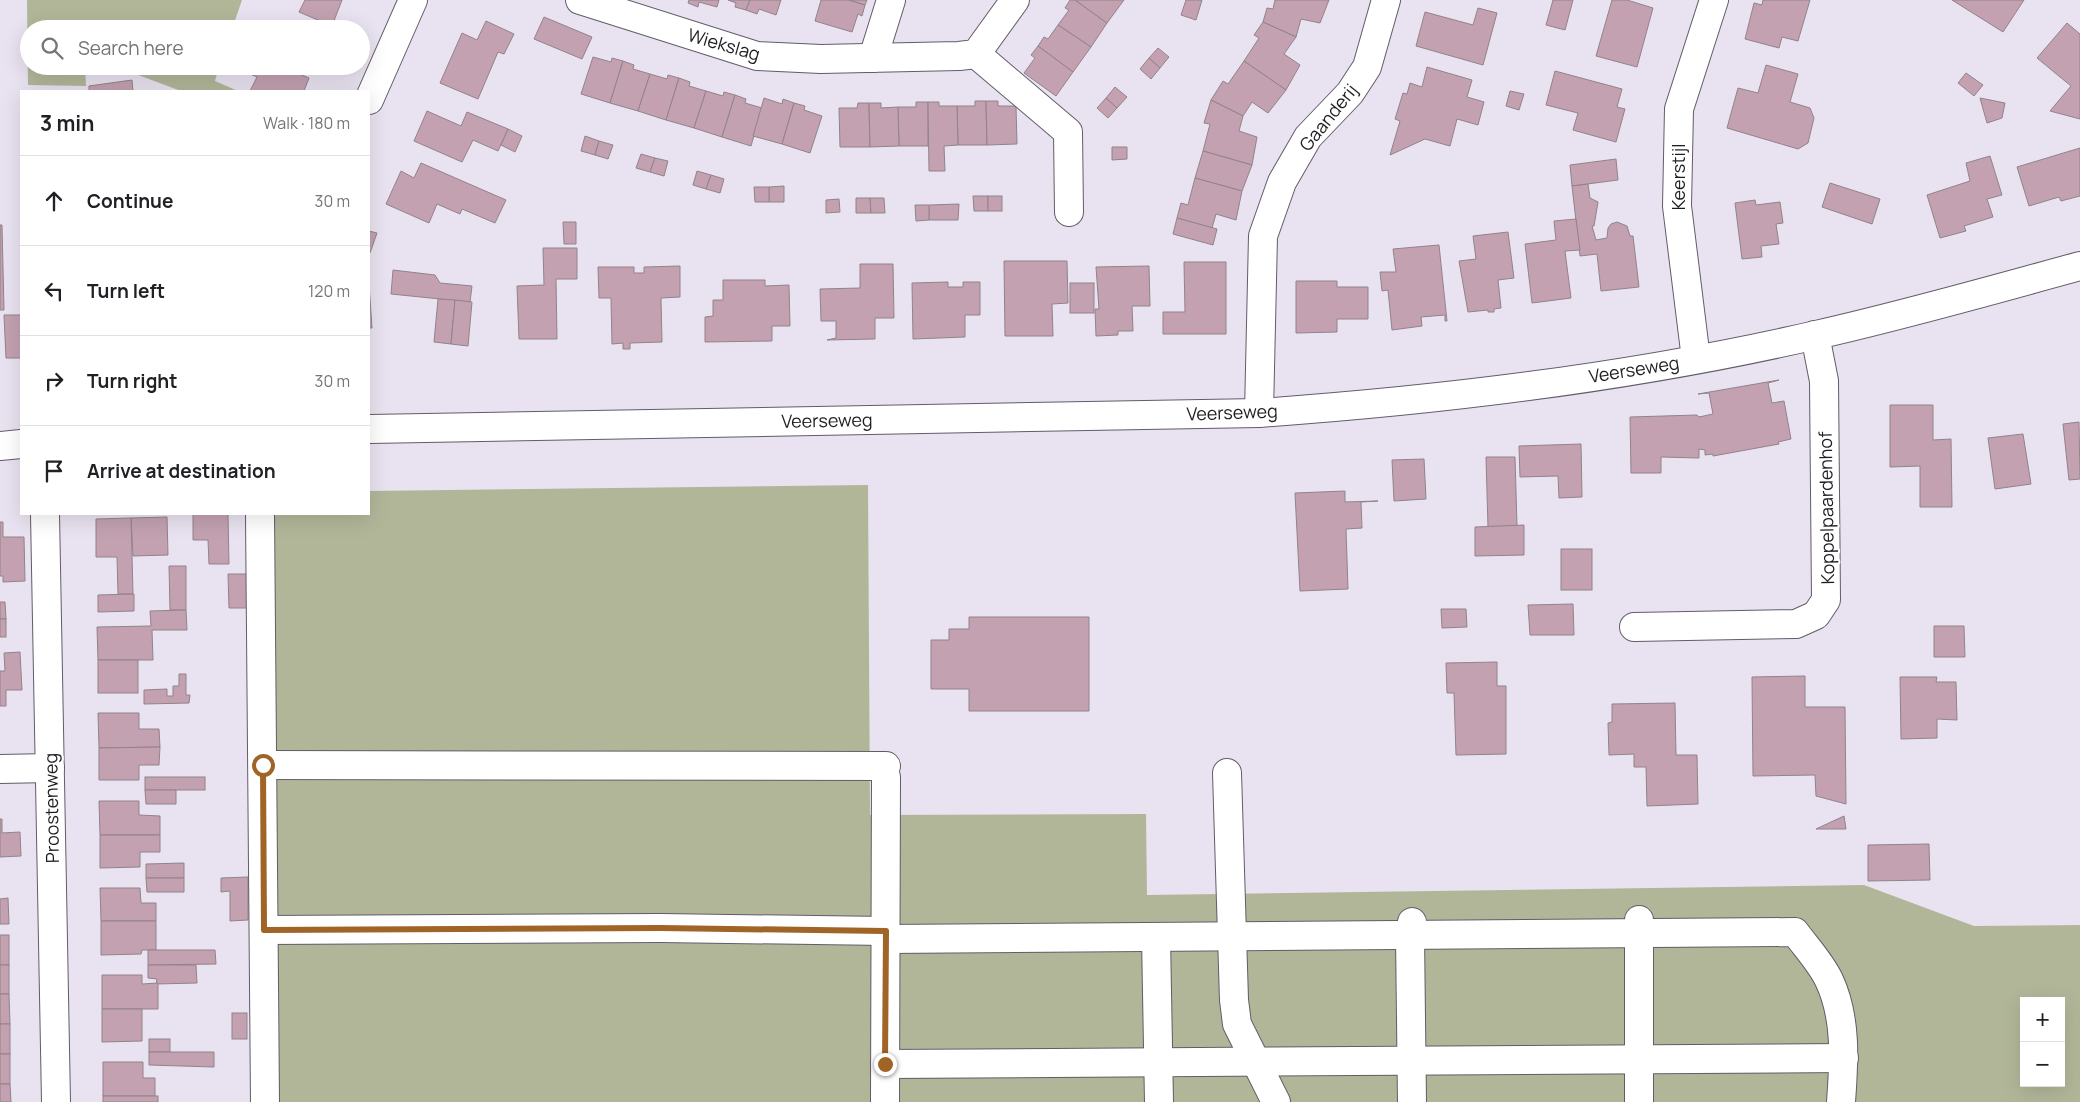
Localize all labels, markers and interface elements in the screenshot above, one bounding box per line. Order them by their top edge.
search box [20,20,370,75]
street label: Wiekslag [685,22,763,66]
icon: search [38,34,66,62]
text: Search here [78,35,184,61]
street label: Gaanderij [1294,78,1362,156]
text: 3 min [40,109,94,137]
text: Walk · 180 m [263,112,350,134]
street label: Keerstijl [1666,144,1690,210]
icon: ahead [40,187,68,215]
text: Continue [87,188,173,214]
text: 30 m [315,190,350,212]
icon: left [40,277,68,305]
text: Turn left [87,278,165,304]
text: 120 m [308,280,350,302]
street label: Veerseweg [1587,350,1681,388]
icon: right [40,367,68,395]
text: Turn right [87,368,177,394]
text: 30 m [315,370,350,392]
street label: Veerseweg [1186,398,1278,426]
street label: Veerseweg [781,407,873,433]
street label: Koppelpaardenhof [1813,431,1839,585]
icon: arrive [40,457,68,485]
text: Arrive at destination [87,458,276,484]
street label: Proostenweg [38,753,64,863]
route start [252,754,275,777]
map controls [2020,997,2065,1087]
button: + [2020,997,2065,1042]
button: − [2020,1042,2065,1087]
route end [874,1053,897,1076]

